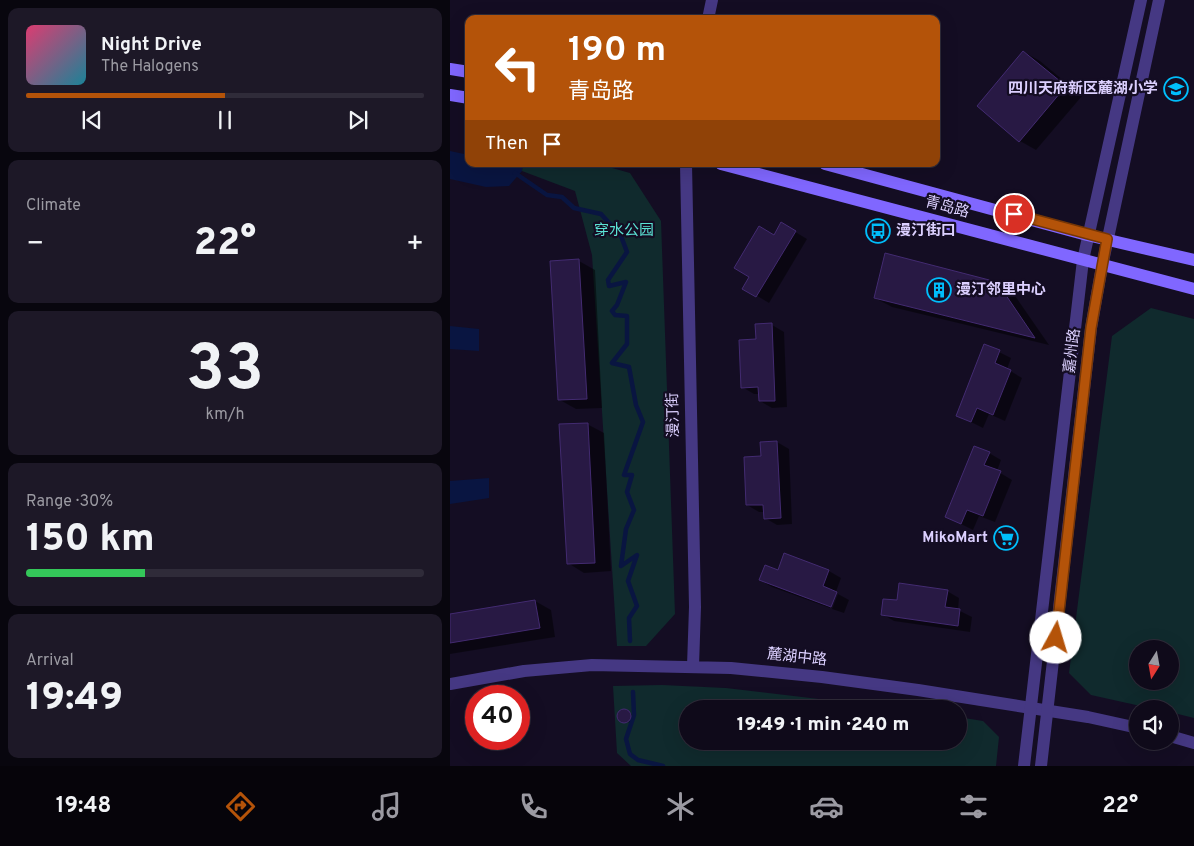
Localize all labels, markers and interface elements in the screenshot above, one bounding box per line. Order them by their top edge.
text: 190 m [568,29,666,73]
text: Night Drive [101,33,202,57]
icon: left [485,35,550,100]
text: The Halogens [101,57,199,77]
school or university icon: 四川天府新区麓湖小学 [1163,76,1189,102]
text: 青岛路 [568,79,634,106]
place label: 四川天府新区麓湖小学 [1008,79,1158,99]
icon: previous [78,106,106,134]
icon: pause [211,106,239,134]
icon: next [344,106,372,134]
icon: arrive [538,130,566,158]
text: Then [485,132,528,156]
street label: 青岛路 [923,193,971,223]
pin [993,193,1035,235]
text: Climate [26,196,81,216]
icon: arrive [1000,200,1028,228]
bus stop icon: 漫汀街口 [865,218,891,244]
text: 22° [194,220,256,269]
park label: 穿水公园 [594,222,654,241]
place label: 漫汀街口 [896,222,956,241]
text: − [26,227,44,263]
text: + [406,227,424,263]
building icon: 漫汀邻里中心 [926,277,952,303]
place label: 漫汀邻里中心 [956,281,1046,300]
street label: 嘉州路 [1060,327,1085,374]
text: 33 [186,331,264,413]
street label: 漫汀街 [664,392,684,438]
text: km/h [206,405,244,425]
text: Range · 30% [26,492,113,512]
text: 150 km [26,516,155,565]
supermarket icon: MikoMart [993,525,1019,551]
place label: MikoMart [922,529,988,548]
position arrow [1029,611,1081,663]
north arrow [1129,640,1179,690]
map controls [1129,640,1179,750]
street label: 麓湖中路 [766,645,828,671]
text: Arrival [26,651,74,671]
text: 19:49 [26,675,123,724]
speed limit sign: 40 [465,685,530,750]
button: sound [1129,700,1179,750]
text: 19:49 · 1 min · 240 m [737,713,909,737]
icon: directions [223,789,258,824]
icon: music [369,789,404,824]
icon: phone [516,789,551,824]
icon: climate [663,789,698,824]
icon: car [809,789,844,824]
icon: filters [956,789,991,824]
text: 19:48 [56,793,111,820]
text: 22° [1102,793,1138,820]

